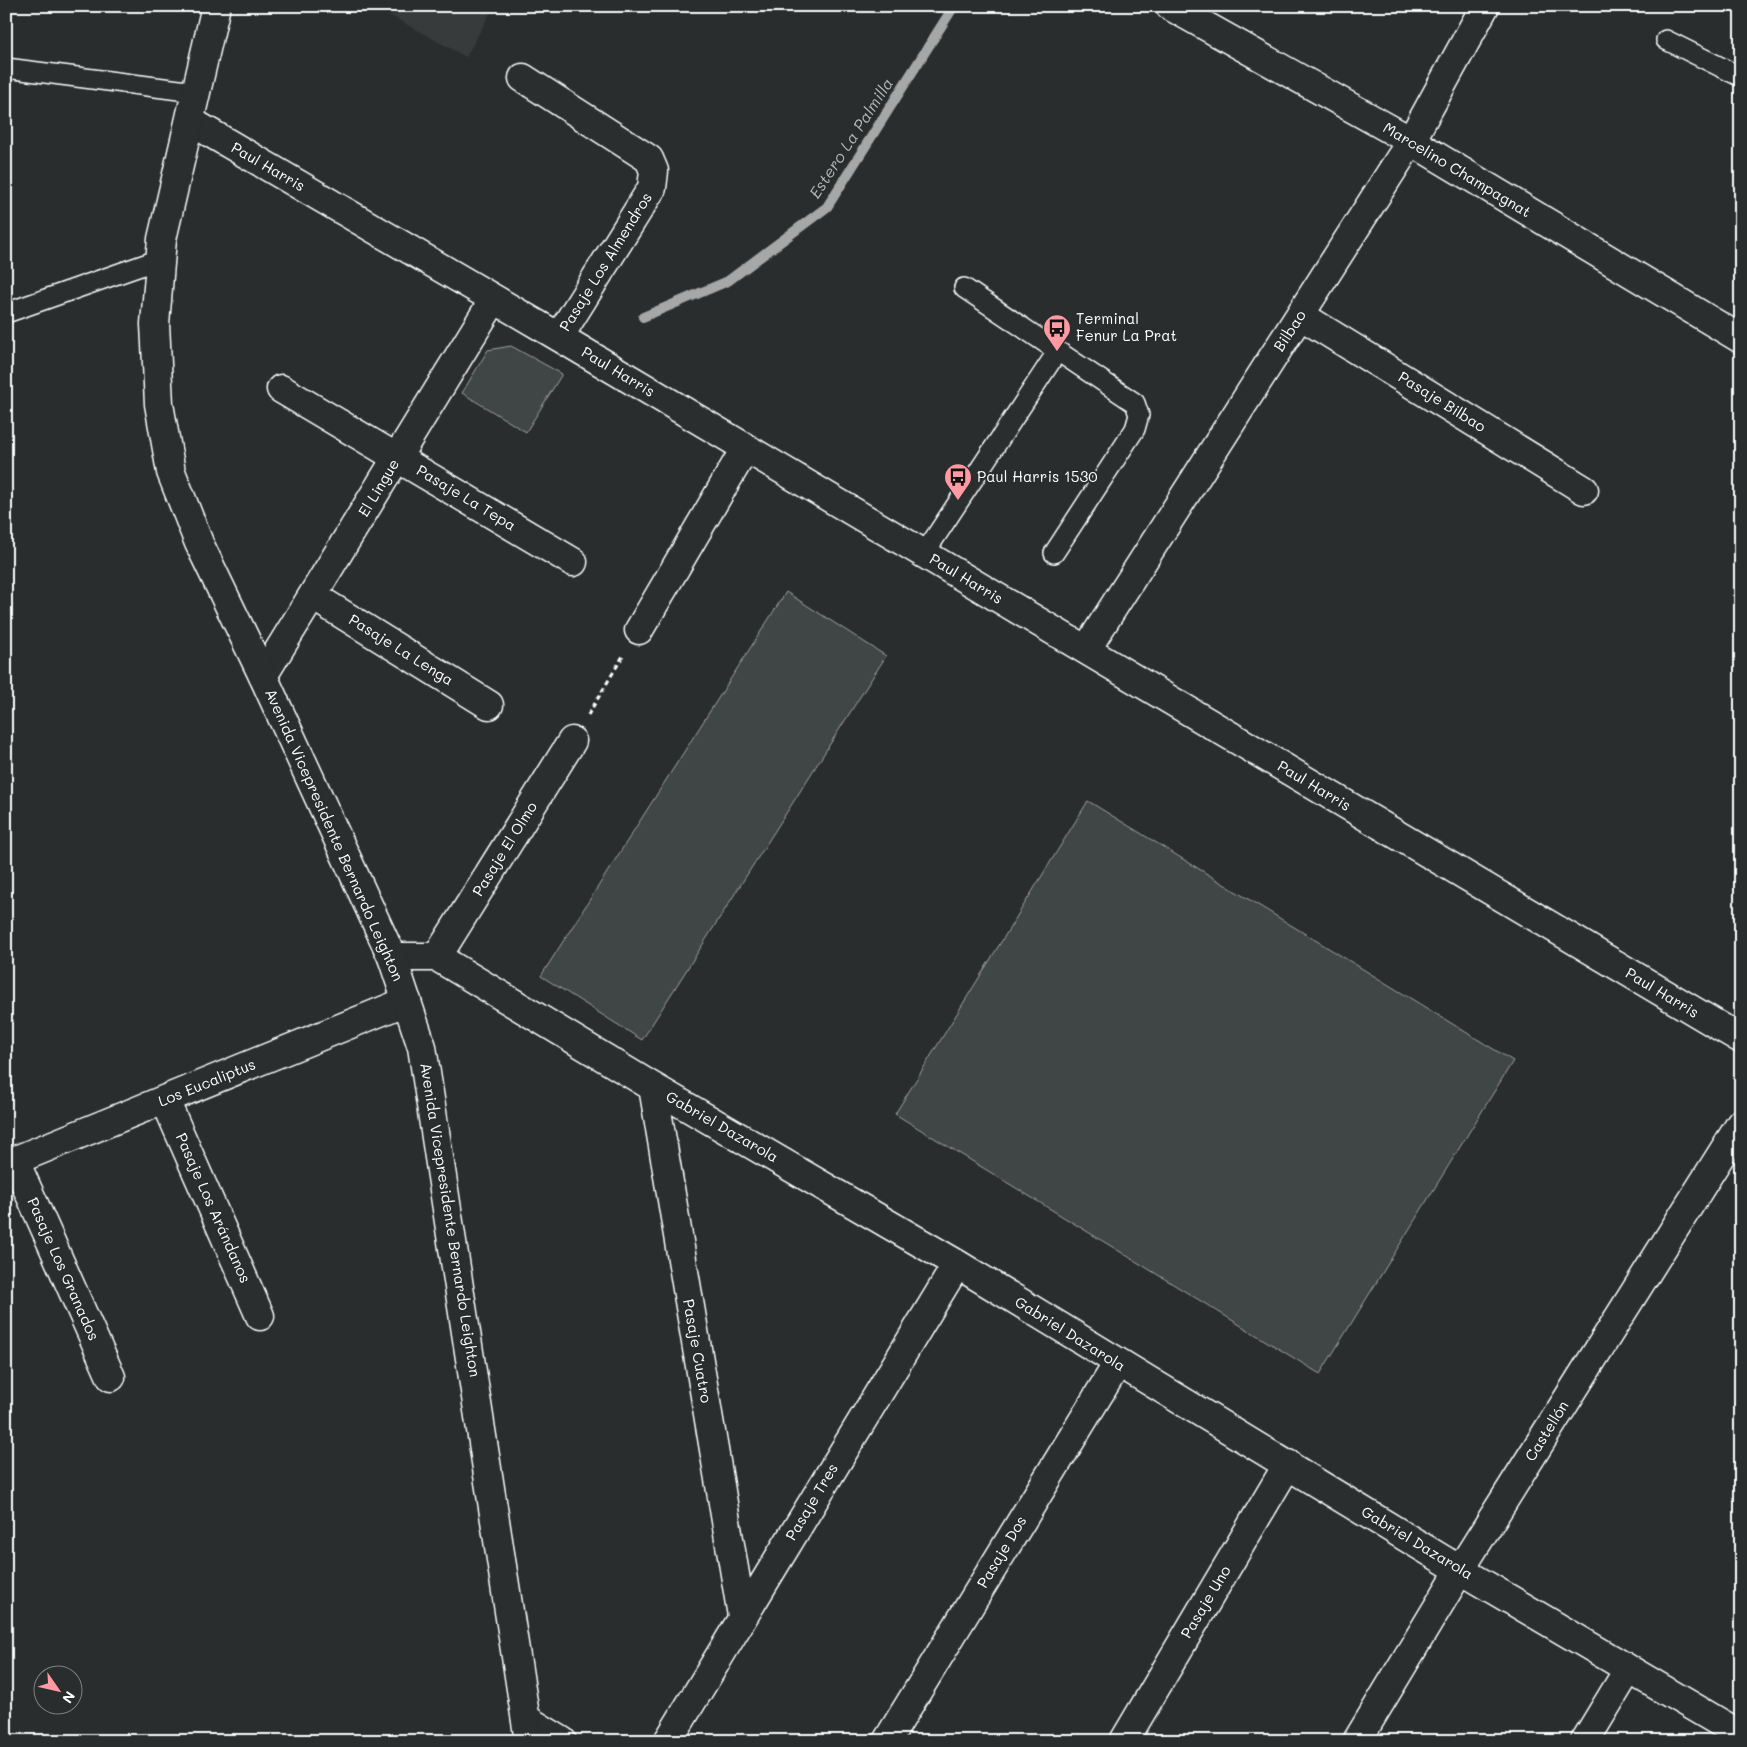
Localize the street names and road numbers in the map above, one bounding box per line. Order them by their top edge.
street label: Marcelino Champagnat [1380,117,1535,221]
street label: Paul Harris [228,137,309,195]
street label: Pasaje Los Almendros [554,188,656,335]
street label: Bilbao [1268,306,1310,355]
street label: Paul Harris [578,341,659,401]
street label: Pasaje Bilbao [1395,366,1490,436]
street label: El Lingue [353,455,403,520]
street label: Pasaje La Tepa [413,460,520,535]
street label: Paul Harris [926,548,1007,608]
street label: Pasaje La Lenga [345,609,458,689]
street label: Avenida Vicepresidente Bernardo Leighton [261,685,409,984]
street label: Paul Harris [1274,755,1355,815]
street label: Pasaje El Olmo [467,797,541,900]
street label: Paul Harris [1622,962,1703,1022]
street label: Los Eucaliptus [155,1053,258,1111]
street label: Avenida Vicepresidente Bernardo Leighton [416,1061,486,1378]
street label: Gabriel Dazarola [663,1086,782,1167]
street label: Pasaje Los Arándanos [172,1130,256,1286]
street label: Pasaje Los Granados [23,1194,104,1343]
street label: Gabriel Dazarola [1011,1291,1130,1375]
street label: Pasaje Cuatro [679,1297,717,1405]
street label: Castellón [1520,1396,1573,1465]
street label: Pasaje Tres [780,1459,842,1544]
street label: Gabriel Dazarola [1358,1501,1477,1583]
street label: Pasaje Dos [972,1512,1031,1591]
street label: Pasaje Uno [1176,1561,1235,1642]

